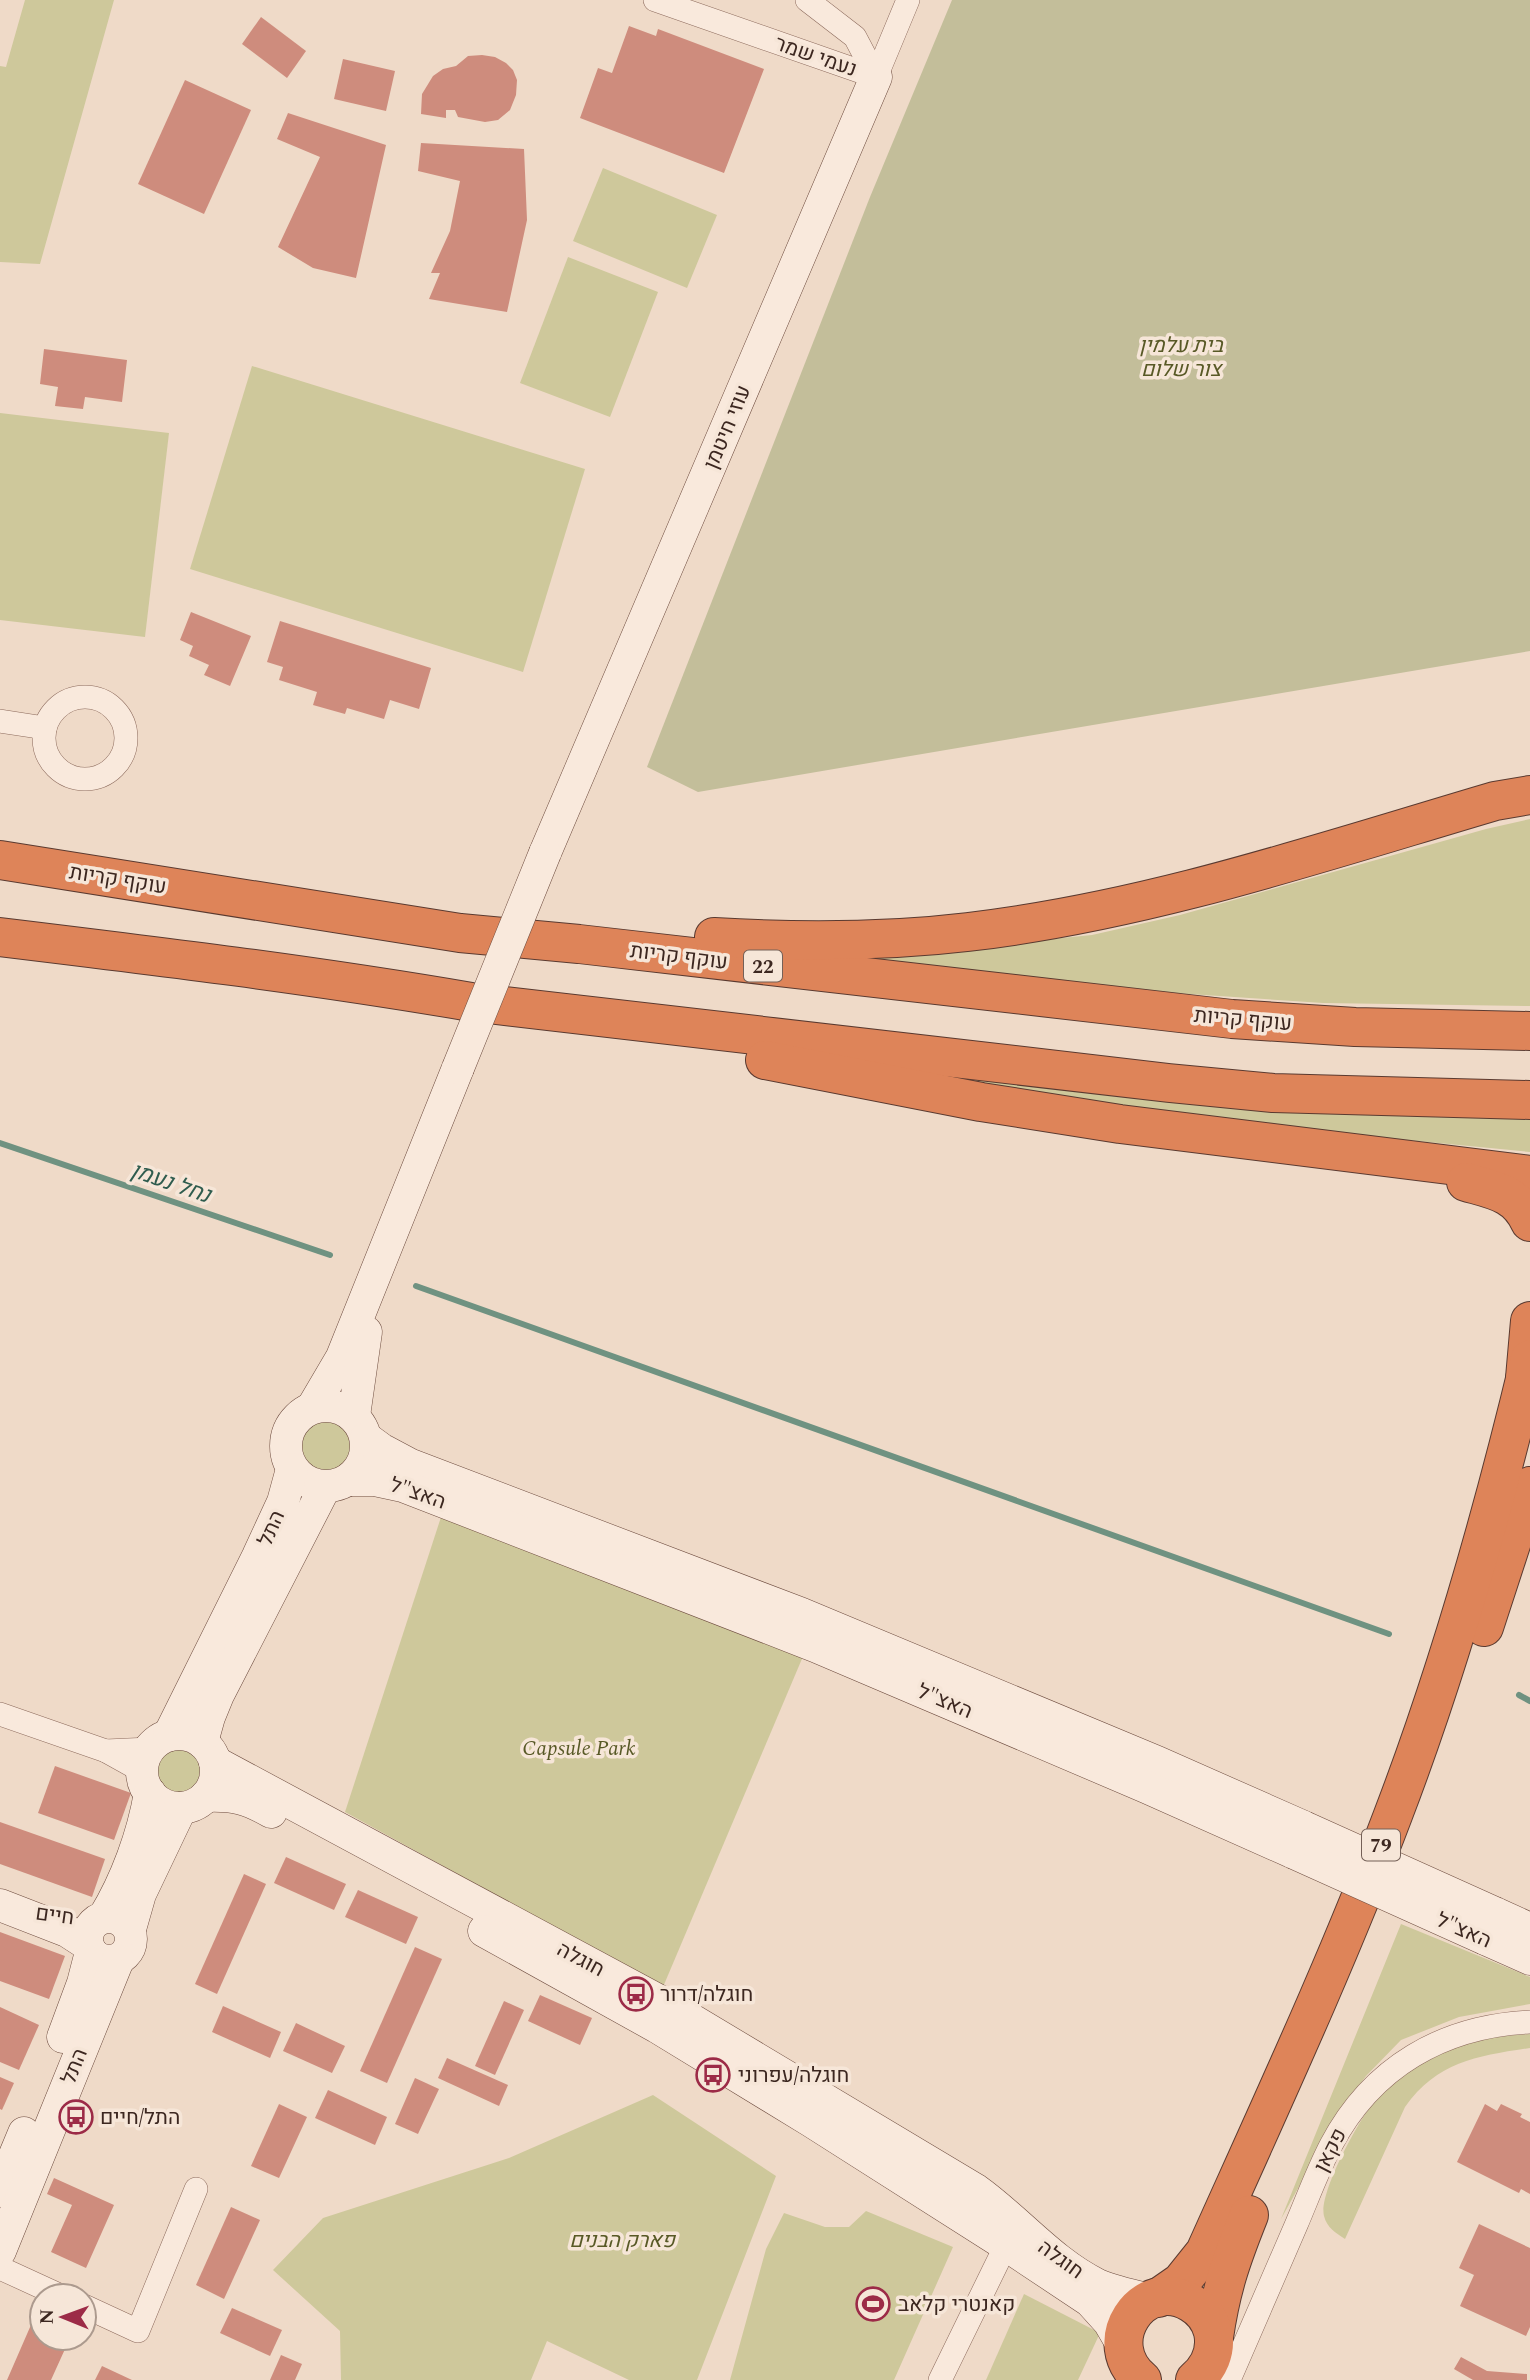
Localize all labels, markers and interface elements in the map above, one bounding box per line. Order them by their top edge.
street label: נעמי שמר [770,28,861,86]
park label: בית עלמין צור שלום [1139,330,1224,386]
street label: עוזי חיטמן [696,380,760,474]
street label: עוקף קריות [67,857,169,903]
street label: עוקף קריות [628,935,730,979]
road number: 22 [744,950,782,982]
street label: עוקף קריות [1193,1000,1293,1040]
water label: נחל נעמן [126,1153,217,1214]
street label: האצ"ל [385,1469,450,1518]
street label: התל [250,1505,294,1551]
street label: האצ"ל [912,1676,977,1728]
park label: Capsule Park [522,1733,636,1765]
road number: 79 [1362,1829,1400,1860]
street label: חיים [33,1897,76,1935]
street label: האצ"ל [1431,1905,1496,1957]
street label: חוגלה [551,1934,610,1986]
bus stop icon: חוגלה/דרור [617,1975,655,2013]
place label: חוגלה/דרור [660,1979,753,2011]
street label: התל [53,2044,97,2089]
bus stop icon: חוגלה/עפרוני [694,2056,732,2094]
place label: חוגלה/עפרוני [738,2060,849,2092]
bus stop icon: התל/חיים [57,2098,95,2136]
place label: התל/חיים [100,2102,180,2134]
street label: פקאן [1306,2123,1356,2178]
park label: פארק הבנים [569,2225,677,2257]
street label: חוגלה [1031,2232,1090,2288]
north arrow [28,2282,98,2352]
sports icon: קאנטרי קלאב [854,2285,892,2323]
place label: קאנטרי קלאב [898,2289,1015,2321]
text: N [33,2309,62,2325]

